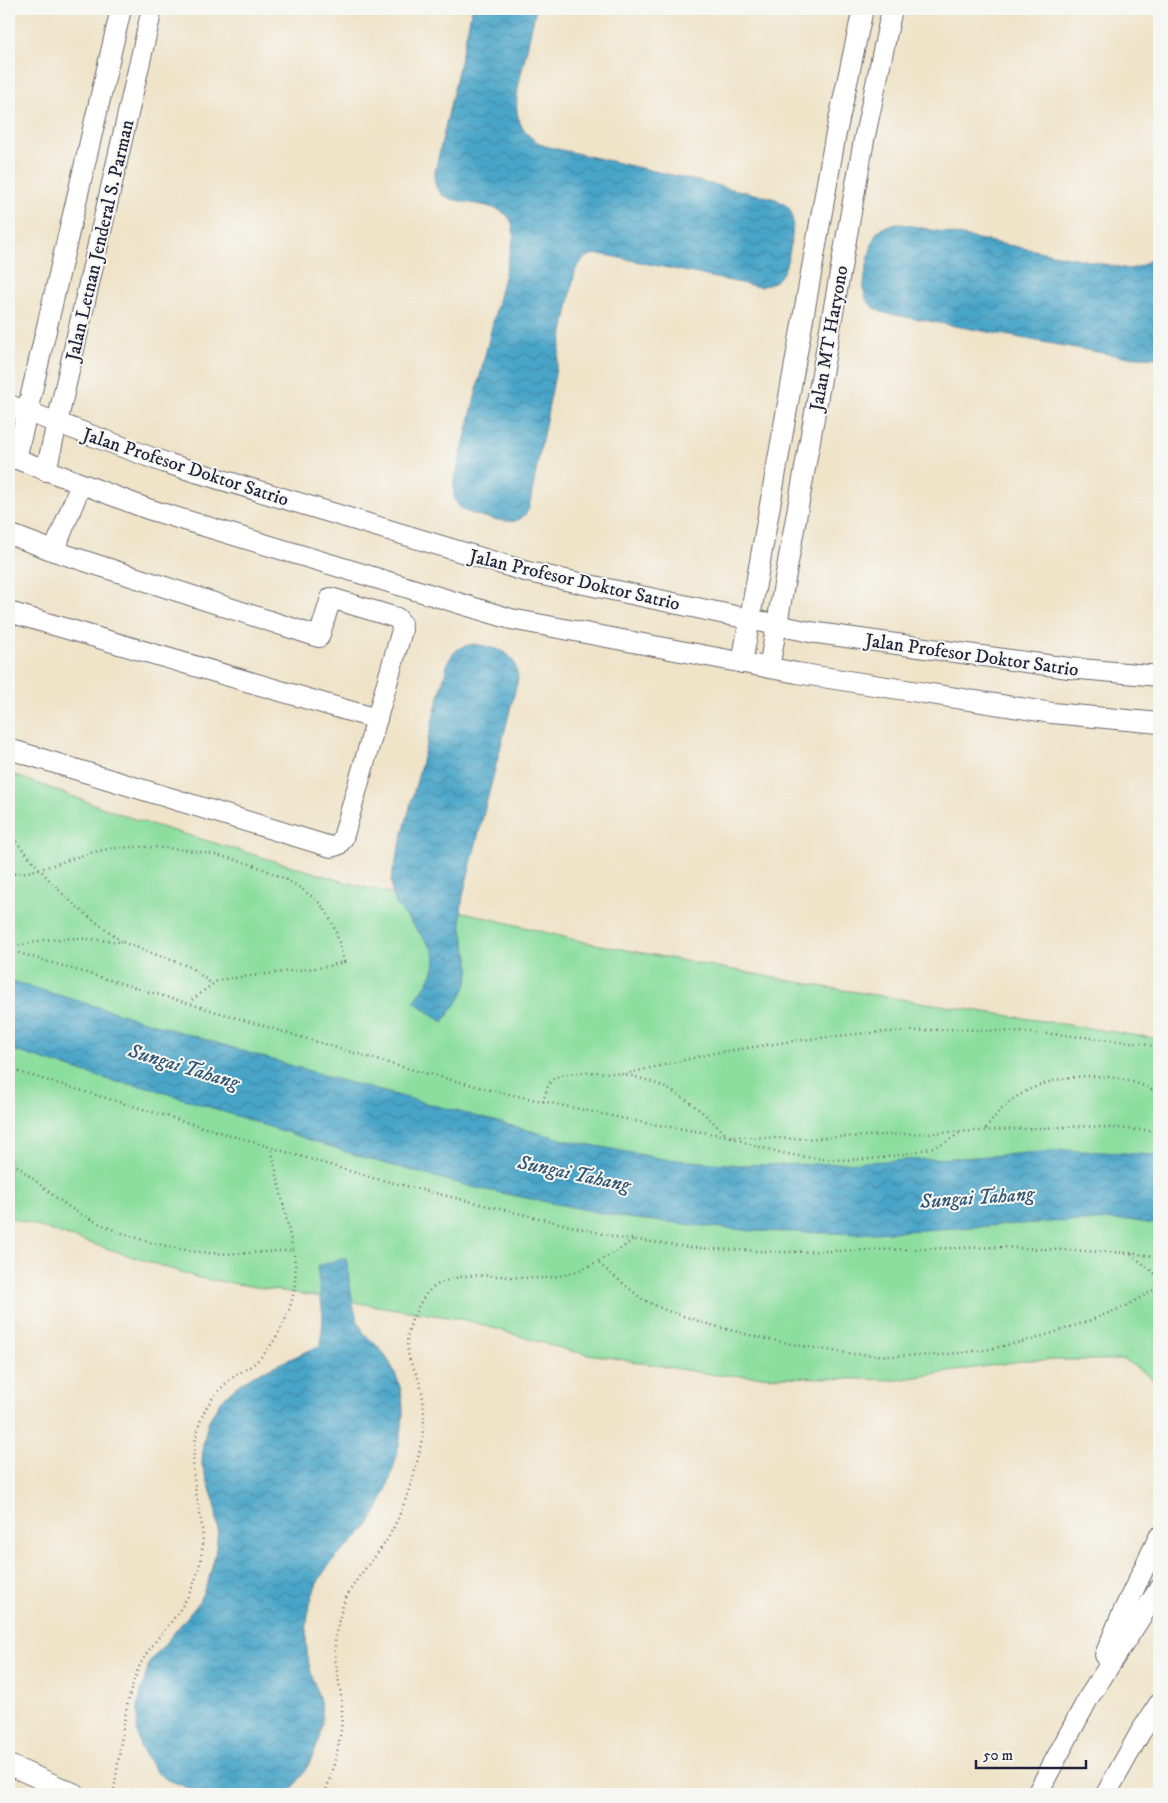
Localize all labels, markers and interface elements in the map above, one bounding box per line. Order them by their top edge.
street label: Jalan Letnan Jenderal S. Parman [61,117,139,365]
street label: Jalan MT Haryono [805,264,854,415]
street label: Jalan Profesor Doktor Satrio [78,423,291,512]
street label: Jalan Profesor Doktor Satrio [465,545,682,616]
street label: Jalan Profesor Doktor Satrio [862,629,1080,682]
water label: Sungai Tahang [124,1038,244,1097]
water label: Sungai Tahang [514,1150,634,1199]
water label: Sungai Tahang [918,1182,1037,1215]
scale bar [976,1738,1086,1770]
text: 50 m [983,1746,1013,1765]

